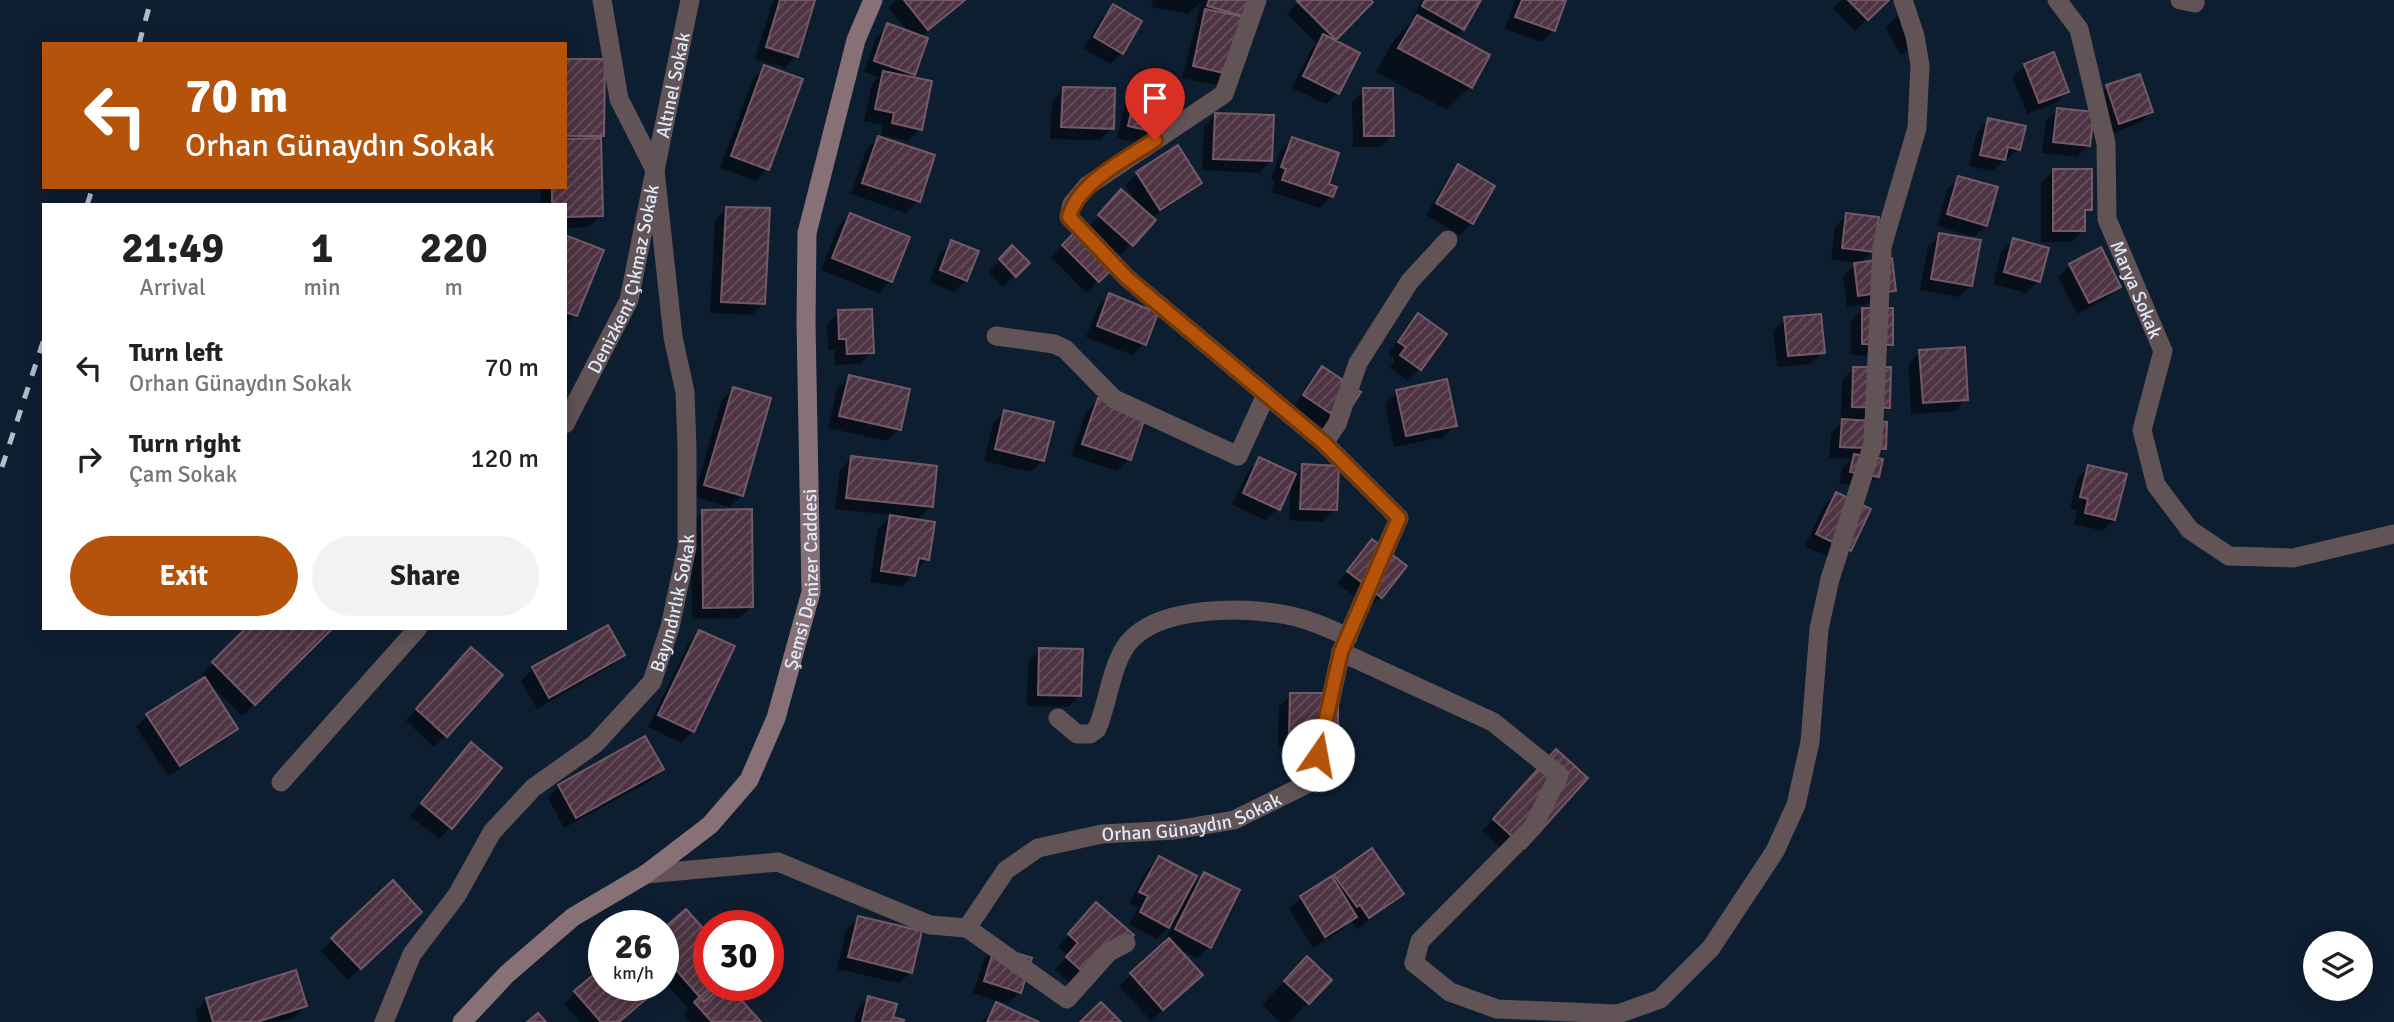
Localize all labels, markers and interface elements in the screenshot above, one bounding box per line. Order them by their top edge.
street label: Altınel Sokak [651,30,696,140]
text: 70 m [185,66,288,126]
pin [1125,68,1185,140]
icon: left [70,70,161,161]
icon: arrive [1136,79,1174,117]
text: Orhan Günaydın Sokak [185,126,495,165]
street label: Denizkent Çıkmaz Sokak [582,182,665,378]
text: 21:49 [121,223,224,274]
text: 1 [311,223,333,274]
text: 220 [420,223,488,274]
street label: Marya Sokak [2105,237,2167,343]
text: Arrival [140,273,206,302]
text: min [303,273,341,302]
text: m [445,273,463,302]
text: Turn left [129,337,223,369]
icon: left [70,349,108,387]
text: 70 m [484,352,539,384]
text: Orhan Günaydın Sokak [129,369,352,398]
text: Turn right [129,428,241,460]
icon: right [70,440,108,478]
text: 120 m [470,443,539,475]
text: Çam Sokak [129,460,237,489]
street label: Şemsi Denizer Caddesi [779,488,824,672]
street label: Bayındırlık Sokak [645,534,700,675]
button: Exit [70,536,298,616]
button: Share [312,536,539,616]
position arrow [1281,718,1355,792]
street label: Orhan Günaydın Sokak [1101,787,1286,847]
speed limit sign: 30 [693,910,784,1001]
text: 26 [615,925,652,968]
map controls [2303,931,2373,1001]
button: layers [2303,931,2373,1001]
text: km/h [613,962,654,984]

